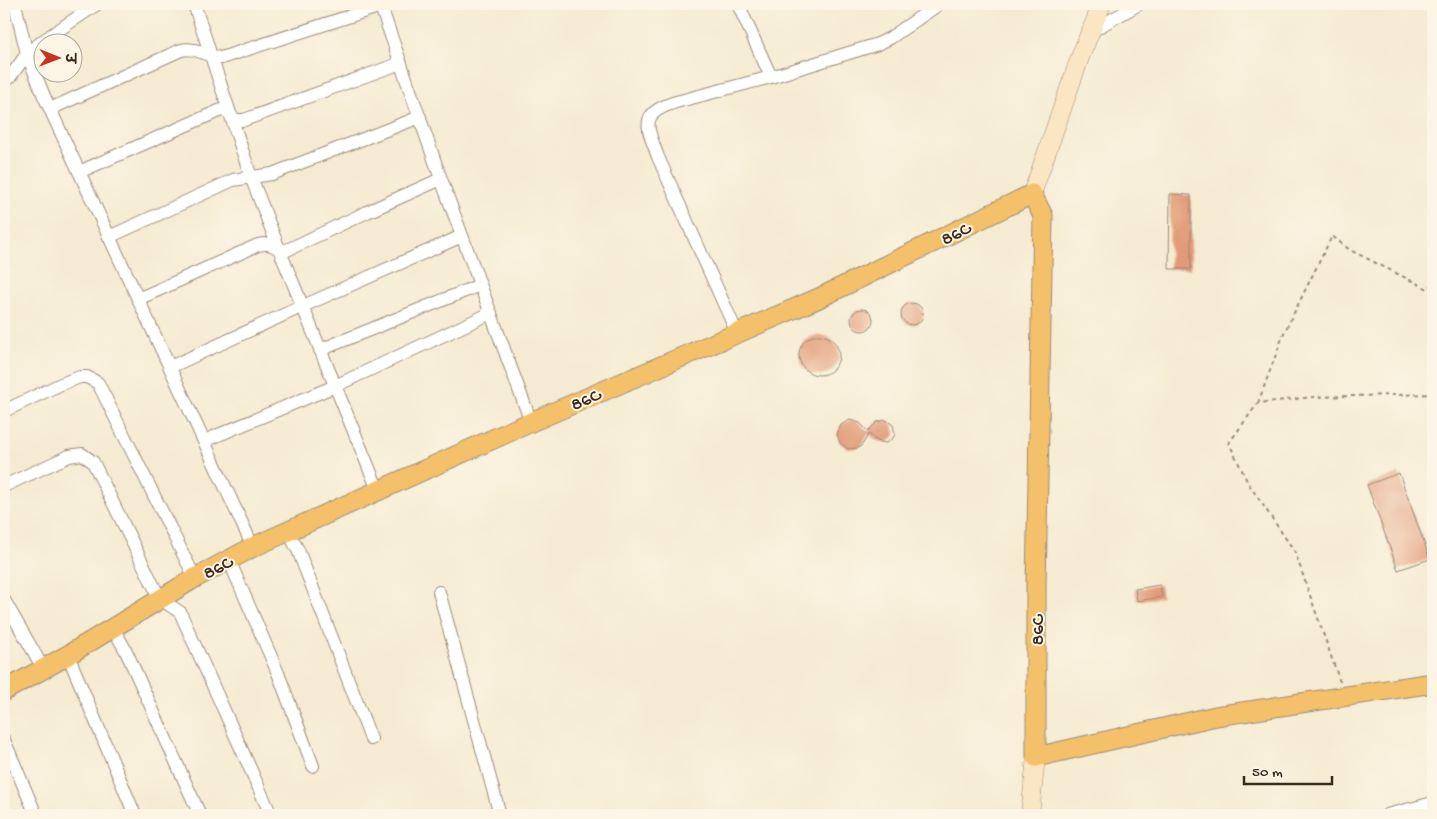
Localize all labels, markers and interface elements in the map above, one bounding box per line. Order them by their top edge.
north arrow [32,32,82,82]
text: उ [60,51,77,65]
street label: 86C [938,217,977,252]
street label: 86C [568,384,606,418]
street label: 86C [200,551,239,586]
street label: 86C [1028,613,1051,645]
scale bar [1244,754,1332,786]
text: 50 m [1252,764,1283,782]

